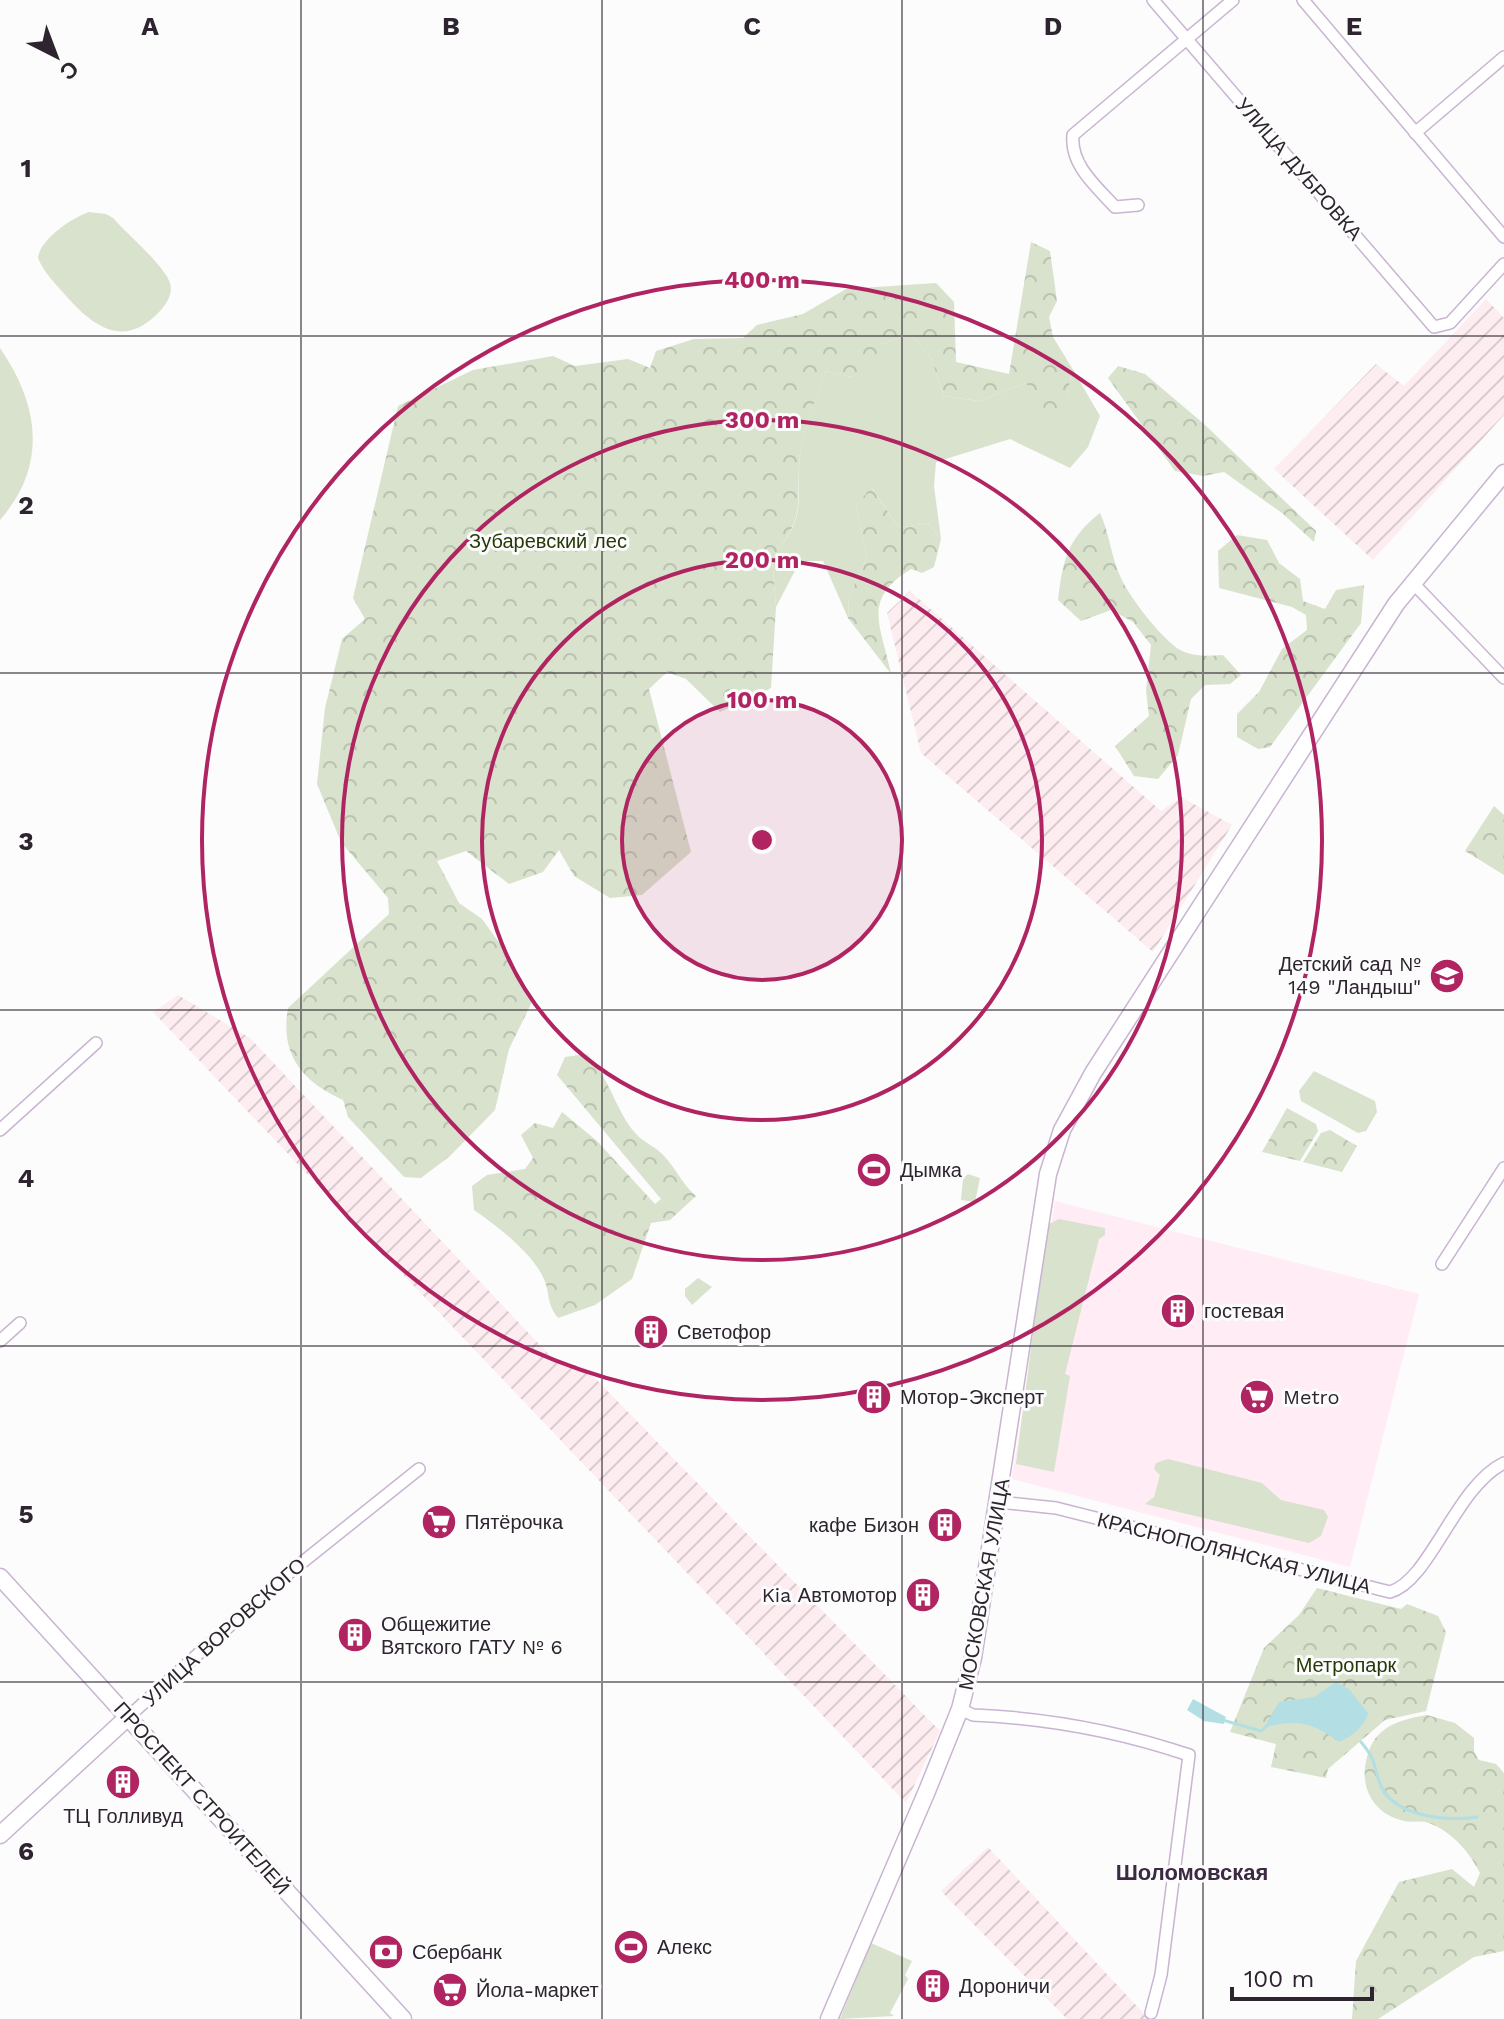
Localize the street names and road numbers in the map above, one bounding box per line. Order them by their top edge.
street label: УЛИЦА ДУБРОВКА [1231,93,1368,246]
street label: МОСКОВСКАЯ УЛИЦА [954,1476,1015,1692]
street label: КРАСНОПОЛЯНСКАЯ УЛИЦА [1095,1507,1374,1599]
street label: УЛИЦА ВОРОВСКОГО [138,1553,310,1711]
street label: ПРОСПЕКТ СТРОИТЕЛЕЙ [109,1697,295,1899]

